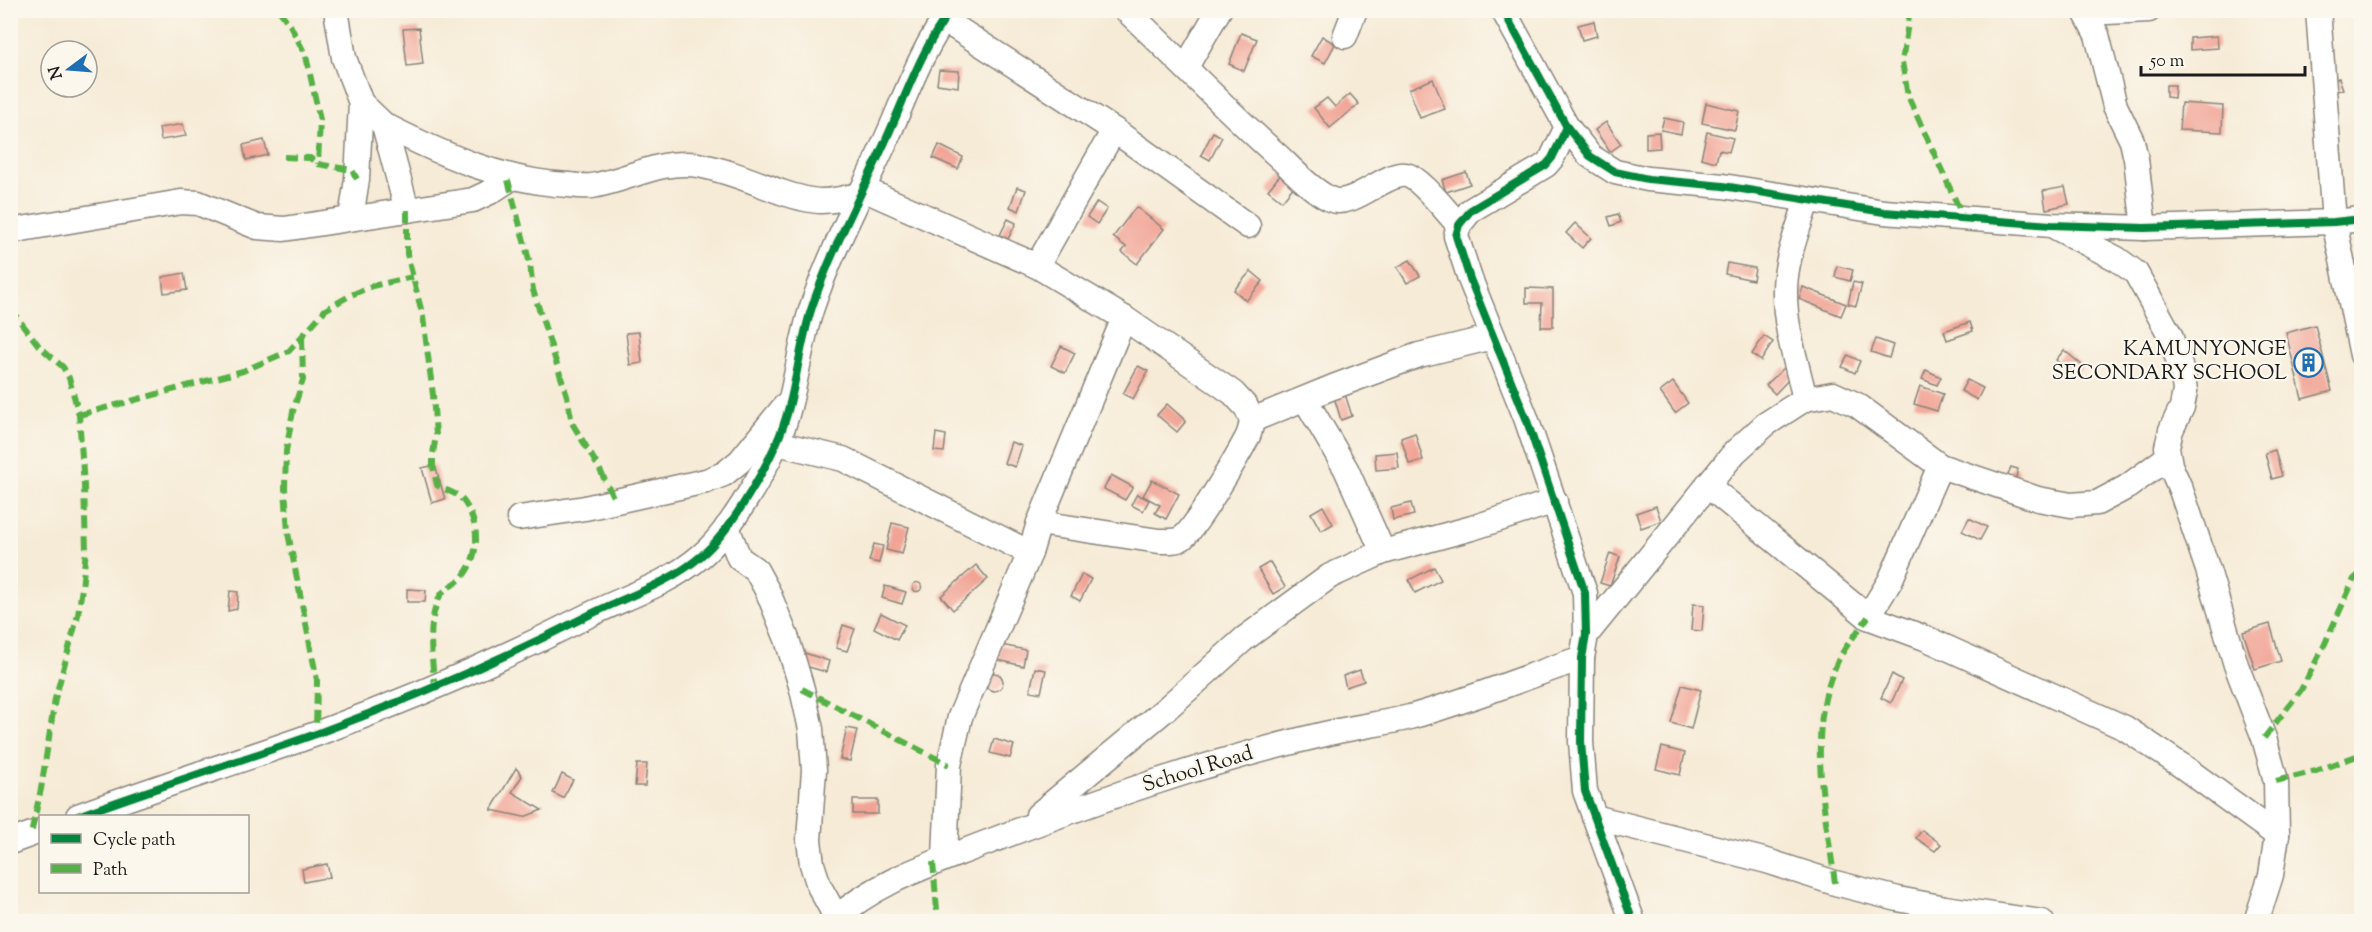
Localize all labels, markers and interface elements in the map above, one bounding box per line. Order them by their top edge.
north arrow [39,39,99,99]
scale bar [2141,39,2304,77]
text: 50 m [2149,49,2185,75]
text: N [44,63,70,82]
place label: KAMUNYONGE SECONDARY SCHOOL [2052,335,2287,389]
building icon: KAMUNYONGE SECONDARY SCHOOL [2292,346,2324,378]
street label: School Road [1139,739,1257,801]
legend [39,815,249,893]
text: Cycle path [93,828,176,854]
text: Path [93,858,128,884]

